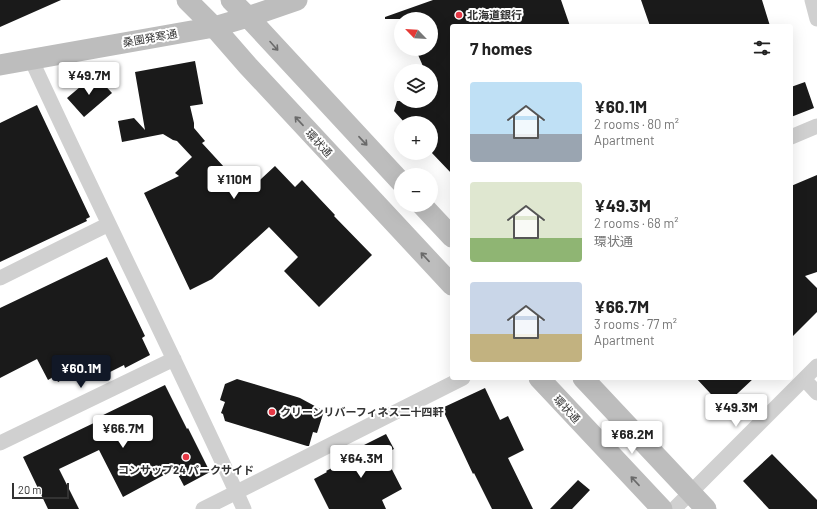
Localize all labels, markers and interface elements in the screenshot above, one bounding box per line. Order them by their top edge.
place label: 北海道銀行 [467,8,522,21]
marker: 北海道銀行 [454,10,464,20]
north arrow [394,12,438,56]
map controls [394,12,438,212]
street label: 桑園発寒通 [122,26,178,49]
icon: filters [751,37,773,59]
text: 7 homes [470,38,532,58]
one-way arrow [269,41,279,51]
pin: ¥49.7M [56,62,122,96]
button: layers [394,64,438,108]
text: ¥49.7M [68,67,110,83]
text: ¥60.1M [594,96,647,116]
icon: home [502,98,550,146]
one-way arrow [294,116,303,126]
button: + [394,116,438,160]
text: 2 rooms · 80 m² [594,116,679,132]
street label: 環状通 [303,126,335,159]
text: Apartment [594,132,655,148]
one-way arrow [358,136,367,146]
pin: ¥110M [206,166,262,200]
button: − [394,168,438,212]
text: ¥110M [217,171,251,187]
text: ¥49.3M [594,195,651,215]
icon: home [502,198,550,246]
text: 2 rooms · 68 m² [594,215,678,231]
text: 環状通 [594,233,633,249]
one-way arrow [421,252,430,262]
text: ¥66.7M [594,296,649,316]
icon: home [502,298,550,346]
text: 3 rooms · 77 m² [594,316,677,332]
text: Apartment [594,332,655,348]
pin: ¥60.1M [48,355,114,389]
text: ¥60.1M [61,360,101,376]
street label: 環状通 [551,392,583,425]
pin: ¥49.3M [703,394,769,428]
text: ¥49.3M [714,399,758,415]
place label: クリーンリバーフィネス二十四軒 [280,405,444,418]
marker: クリーンリバーフィネス二十四軒 [267,407,277,417]
pin: ¥66.7M [90,415,156,449]
text: ¥66.7M [102,420,144,436]
pin: ¥68.2M [599,421,665,455]
text: ¥68.2M [610,426,654,442]
pin: ¥64.3M [328,445,394,479]
text: ¥64.3M [339,450,383,466]
marker: コンサップ24 パークサイド [181,452,191,462]
place label: コンサップ24 パークサイド [118,463,254,476]
one-way arrow [630,476,640,486]
scale bar [12,481,69,500]
text: 20 m [18,483,41,496]

